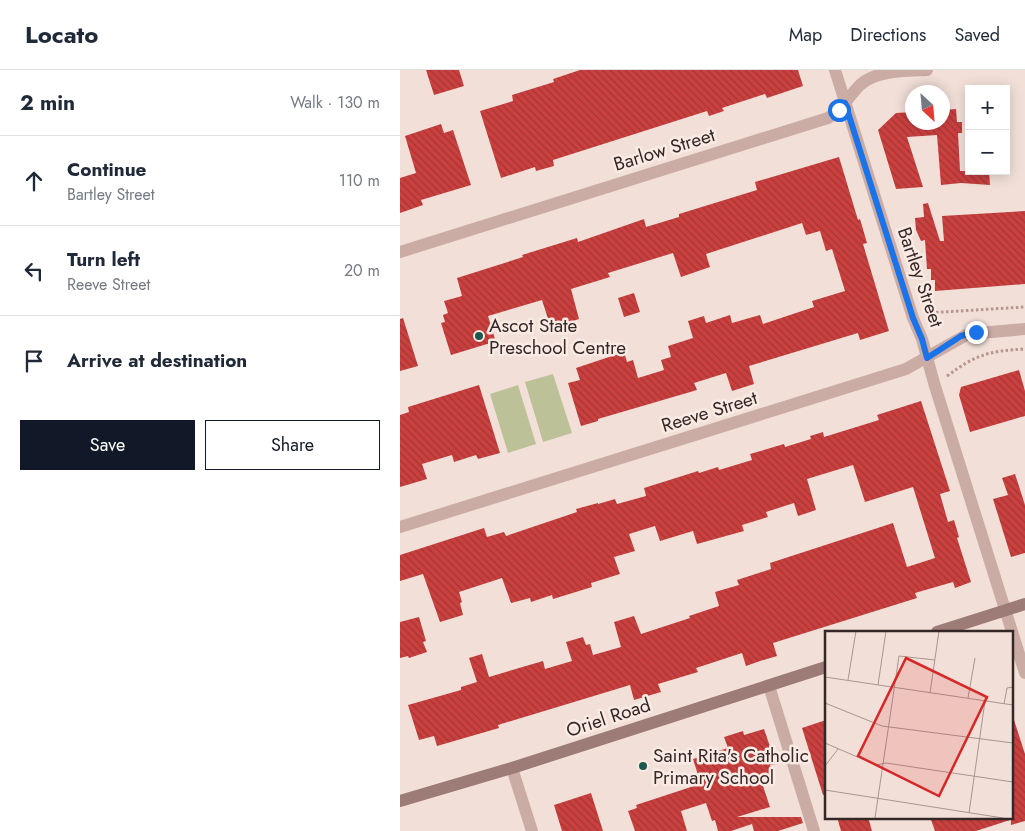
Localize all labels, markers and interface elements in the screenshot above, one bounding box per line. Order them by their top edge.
text: Locato [25,17,98,52]
text: Map [789,22,822,48]
text: Directions [850,22,926,48]
text: Saved [954,22,1000,48]
north arrow [905,85,950,130]
map controls [965,85,1010,175]
button: + [965,85,1010,130]
text: 2 min [20,88,75,118]
text: Walk · 130 m [290,91,380,114]
route start [828,99,851,122]
street label: Barlow Street [610,121,719,178]
button: − [965,130,1010,175]
text: Continue [67,156,146,183]
icon: ahead [20,167,48,195]
text: 110 m [339,169,380,192]
text: Bartley Street [67,183,155,206]
street label: Bartley Street [891,224,950,331]
text: Turn left [67,246,140,273]
icon: left [20,257,48,285]
text: 20 m [344,259,380,282]
text: Reeve Street [67,273,150,296]
place label: Ascot State Preschool Centre [489,312,626,361]
route end [965,321,988,344]
marker: Ascot State Preschool Centre [473,330,485,342]
icon: arrive [20,347,48,375]
text: Arrive at destination [67,347,247,374]
street label: Reeve Street [658,384,761,439]
button: Save [20,420,195,470]
button: Share [205,420,380,470]
inset map [825,631,1012,818]
street label: Oriel Road [562,691,654,744]
place label: Saint Rita's Catholic Primary School [653,742,809,791]
marker: Saint Rita's Catholic Primary School [637,760,649,772]

